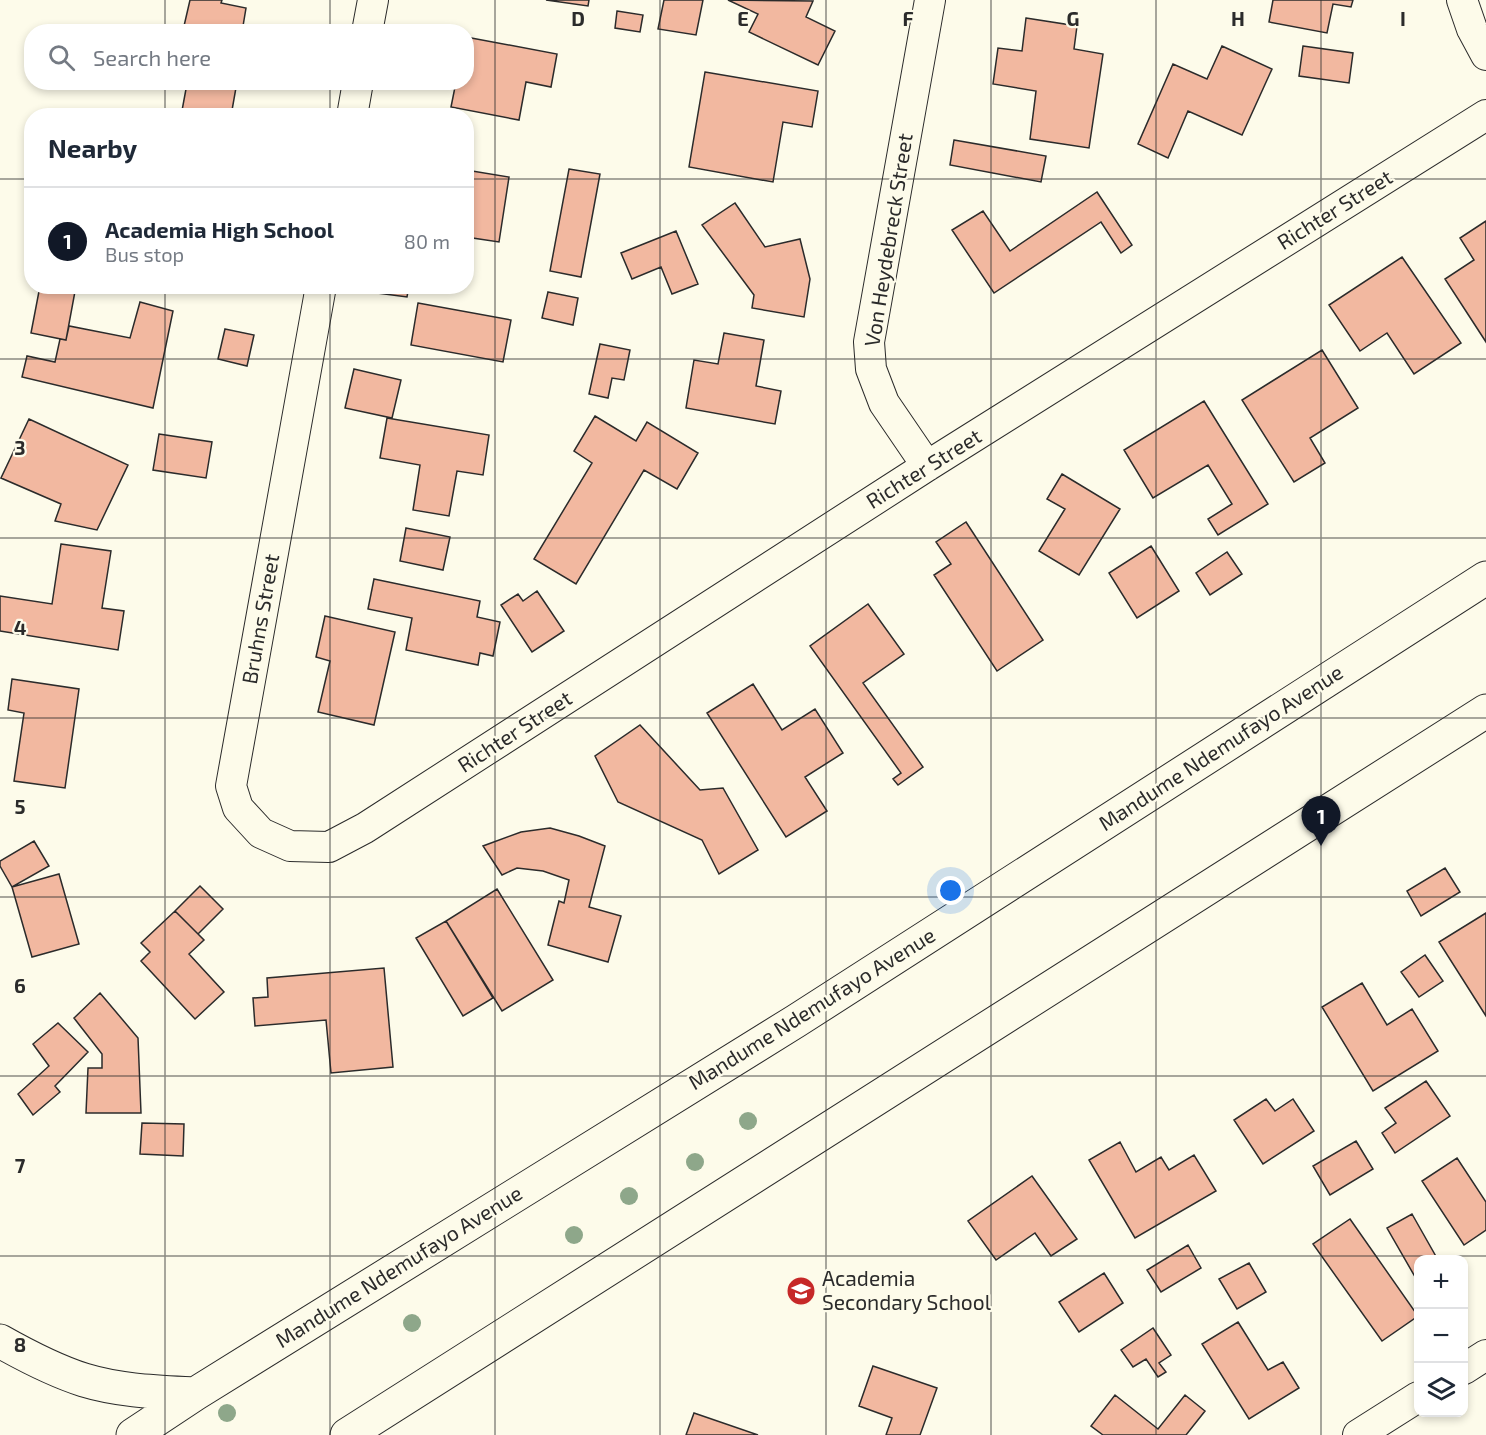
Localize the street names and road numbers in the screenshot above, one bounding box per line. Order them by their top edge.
street label: Von Heydebreck Street [858,131,917,348]
street label: Richter Street [1272,163,1396,254]
street label: Richter Street [861,422,985,513]
street label: Bruhns Street [236,552,283,686]
street label: Mandume Ndemufayo Avenue [1093,658,1347,835]
street label: Richter Street [452,685,576,777]
street label: Mandume Ndemufayo Avenue [683,921,939,1094]
street label: Mandume Ndemufayo Avenue [270,1179,526,1352]

